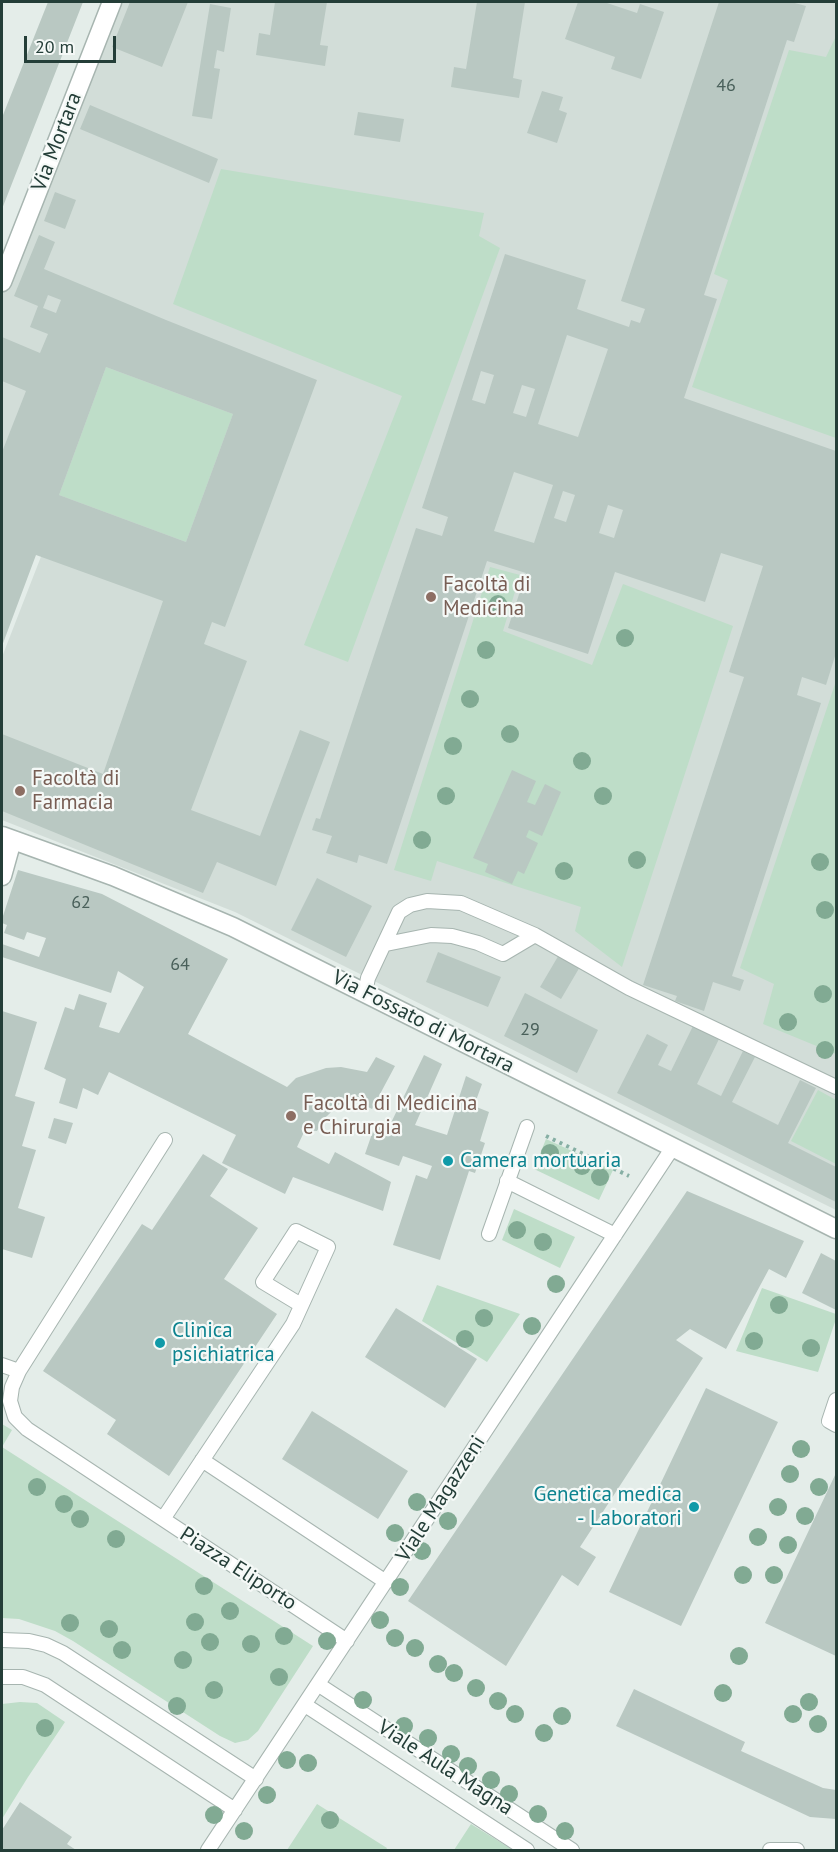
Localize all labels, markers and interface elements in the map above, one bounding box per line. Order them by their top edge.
scale bar [27,24,118,62]
text: 20 m [35,35,74,58]
house number: 46 [716,75,736,97]
street label: Via Mortara [27,89,87,195]
place label: Facoltà di Medicina [443,572,531,622]
marker: Facoltà di Medicina [424,590,438,604]
place label: Facoltà di Farmacia [32,766,120,816]
marker: Facoltà di Farmacia [13,784,27,798]
house number: 62 [71,892,91,914]
house number: 64 [170,954,190,976]
street label: Via Fossato di Mortara [328,965,518,1079]
house number: 29 [520,1019,540,1041]
place label: Facoltà di Medicina e Chirurgia [303,1091,478,1141]
marker: Facoltà di Medicina e Chirurgia [284,1109,298,1123]
place label: Camera mortuaria [460,1148,621,1174]
marker: Camera mortuaria [441,1154,455,1168]
place label: Clinica psichiatrica [172,1318,275,1368]
marker: Clinica psichiatrica [153,1336,167,1350]
street label: Viale Magazzeni [391,1431,491,1567]
place label: Genetica medica - Laboratori [534,1482,682,1532]
marker: Genetica medica - Laboratori [687,1500,701,1514]
street label: Piazza Eliporto [175,1522,301,1616]
street label: Viale Aula Magna [373,1715,517,1821]

